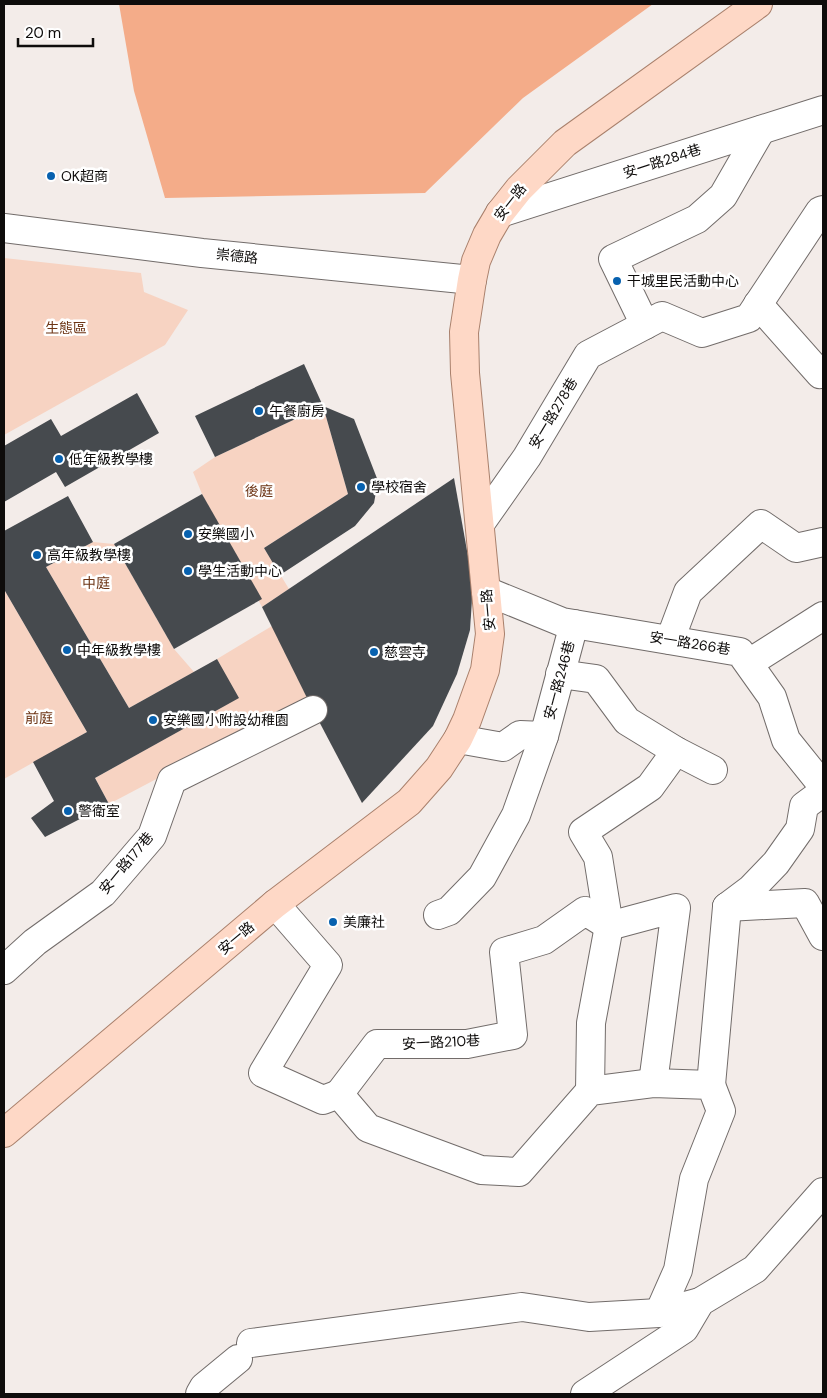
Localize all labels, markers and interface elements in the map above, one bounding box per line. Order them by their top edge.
scale bar [18,15,92,47]
text: 20 m [25,23,61,43]
street label: 安一路284巷 [621,140,703,182]
place label: OK超商 [61,167,108,185]
marker: OK超商 [45,170,57,182]
street label: 安一路 [490,180,530,224]
street label: 崇德路 [215,245,259,267]
place label: 干城里民活動中心 [627,272,739,290]
marker: 干城里民活動中心 [611,275,623,287]
park label: 生態區 [45,319,87,337]
street label: 安一路278巷 [525,374,581,452]
place label: 午餐廚房 [269,402,325,420]
marker: 午餐廚房 [253,405,265,417]
place label: 低年級教學樓 [69,450,153,468]
marker: 低年級教學樓 [53,453,65,465]
place label: 學校宿舍 [371,478,427,496]
marker: 學校宿舍 [355,481,367,493]
park label: 後庭 [245,482,273,500]
place label: 安樂國小 [198,525,254,543]
marker: 安樂國小 [182,528,194,540]
place label: 高年級教學樓 [47,546,131,564]
marker: 高年級教學樓 [31,549,43,561]
place label: 學生活動中心 [198,562,282,580]
marker: 學生活動中心 [182,565,194,577]
park label: 中庭 [82,574,110,592]
street label: 安一路 [477,588,499,632]
street label: 安一路266巷 [648,628,732,658]
street label: 安一路246巷 [540,638,578,722]
place label: 中年級教學樓 [77,641,161,659]
place label: 慈雲寺 [384,643,426,661]
marker: 中年級教學樓 [61,644,73,656]
marker: 慈雲寺 [368,646,380,658]
park label: 前庭 [25,709,53,727]
place label: 安樂國小附設幼稚園 [163,711,289,729]
marker: 安樂國小附設幼稚園 [147,714,159,726]
place label: 警衛室 [78,802,120,820]
marker: 警衛室 [62,805,74,817]
street label: 安一路177巷 [95,828,157,898]
place label: 美廉社 [343,913,385,931]
marker: 美廉社 [327,916,339,928]
street label: 安一路 [214,918,258,958]
street label: 安一路210巷 [402,1031,480,1053]

